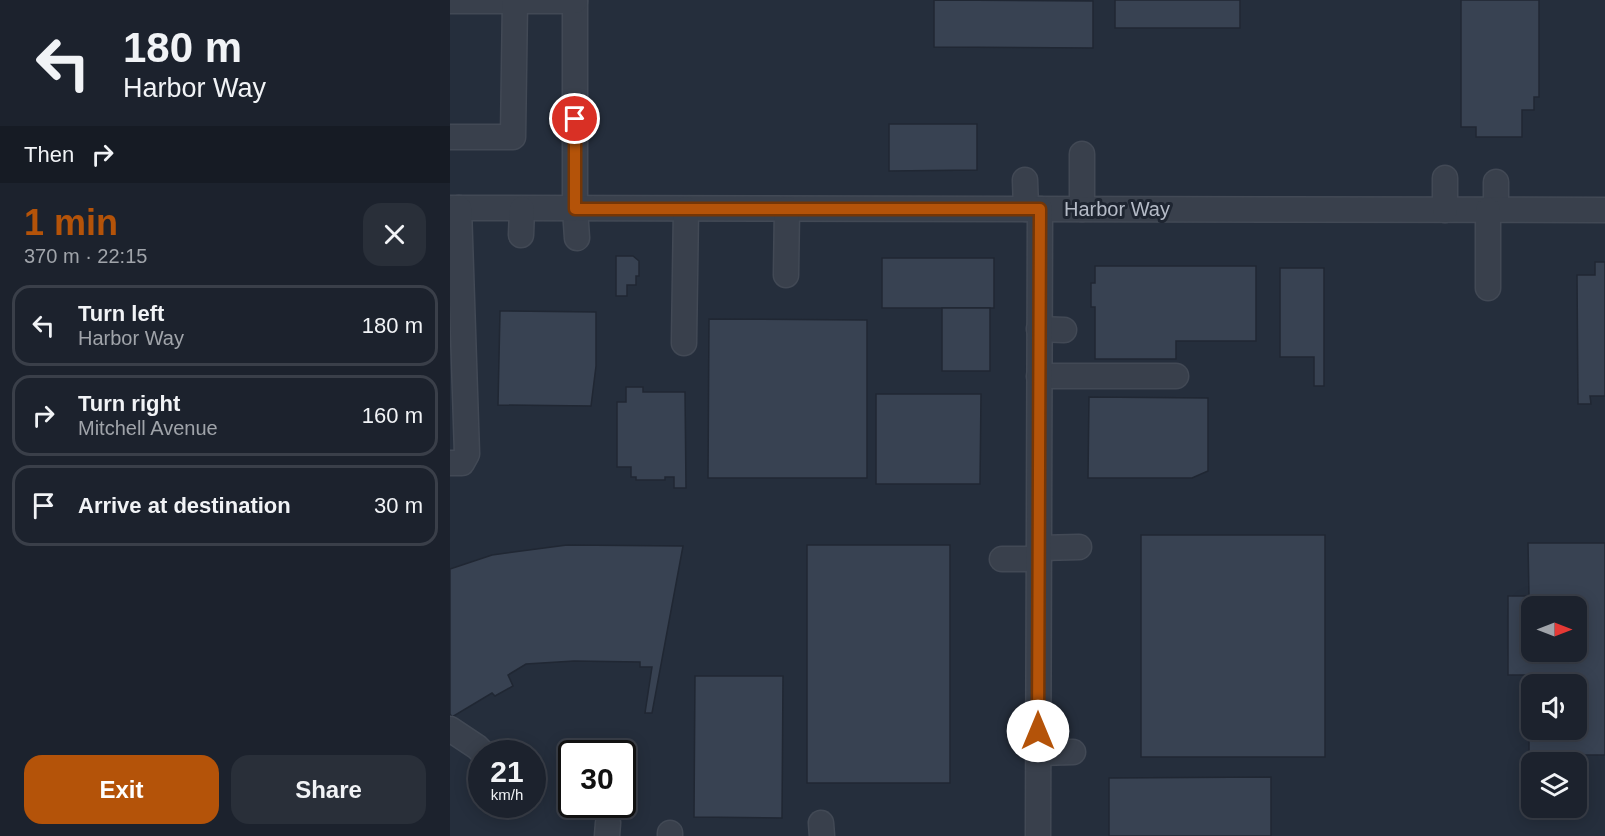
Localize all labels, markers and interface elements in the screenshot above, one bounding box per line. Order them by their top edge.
icon: left [24,24,102,102]
text: 180 m [123,24,242,71]
text: Harbor Way [123,73,266,103]
pin [549,93,600,144]
icon: arrive [558,102,591,135]
icon: right [86,138,119,171]
text: Then [24,142,74,167]
street label: Harbor Way [1064,198,1170,220]
text: 1 min [24,202,118,243]
button: close [363,203,426,266]
text: 370 m · 22:15 [24,245,147,267]
text: Turn left [78,301,164,326]
icon: left [27,309,60,342]
text: 180 m [362,313,423,338]
text: Harbor Way [78,327,184,349]
text: Turn right [78,391,180,416]
icon: right [27,399,60,432]
text: 160 m [362,403,423,428]
text: Mitchell Avenue [78,417,218,439]
icon: arrive [27,489,60,522]
text: Arrive at destination [78,493,291,518]
text: 30 m [374,493,423,518]
north arrow [1521,596,1587,662]
map controls [1521,596,1587,818]
button: sound [1521,674,1587,740]
position arrow [1006,699,1070,763]
speed limit sign: 30 [558,740,636,818]
button: layers [1521,752,1587,818]
button: Exit [24,755,219,824]
button: Share [231,755,426,824]
text: 21 [490,755,524,788]
text: km/h [491,786,523,803]

